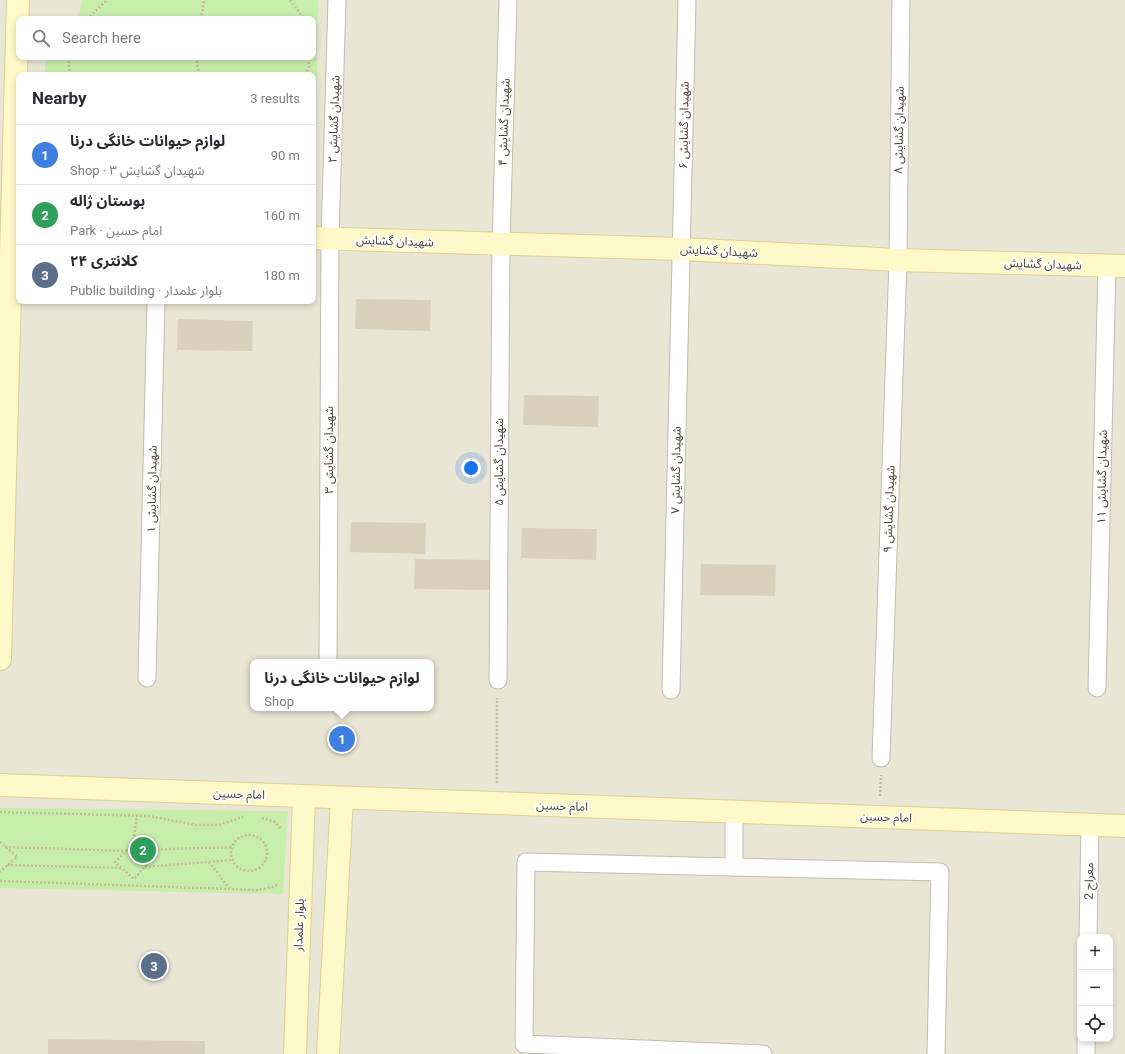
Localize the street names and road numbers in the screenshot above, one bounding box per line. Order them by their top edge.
street label: شهیدان گشایش ۲ [325,75,343,163]
street label: شهیدان گشایش ۴ [495,78,513,166]
street label: شهیدان گشایش ۶ [676,81,692,169]
street label: شهیدان گشایش ۸ [891,86,907,174]
street label: شهیدان گشایش [356,233,434,249]
street label: شهیدان گشایش [680,242,758,260]
street label: شهیدان گشایش [1004,256,1082,272]
street label: شهیدان گشایش ۳ [322,406,336,494]
street label: شهیدان گشایش ۵ [492,418,506,506]
street label: شهیدان گشایش ۷ [668,426,684,514]
street label: شهیدان گشایش ۱۱ [1094,430,1110,524]
street label: شهیدان گشایش ۱ [144,445,160,533]
street label: شهیدان گشایش ۹ [880,465,898,553]
street label: امام حسین [213,786,265,804]
street label: امام حسین [536,798,588,816]
street label: امام حسین [860,809,912,827]
street label: معراج 2 [1082,862,1098,900]
street label: بلوار علمدار [291,898,307,953]

